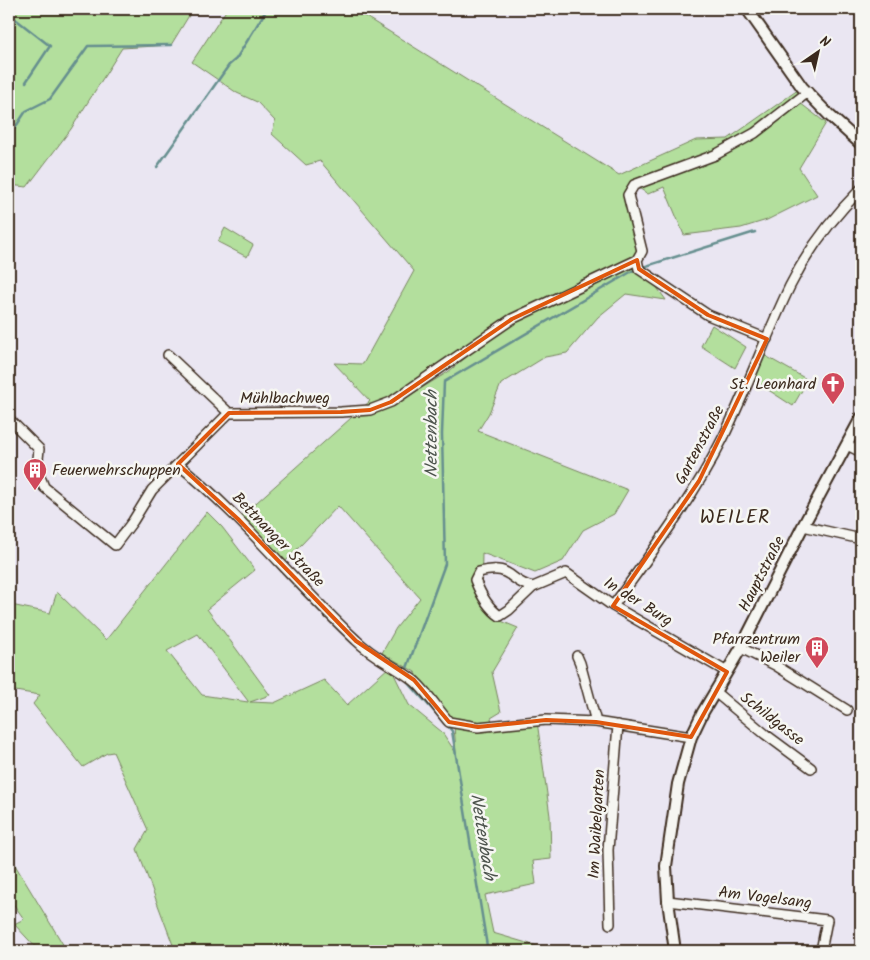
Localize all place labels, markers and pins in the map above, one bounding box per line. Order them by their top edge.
church icon: St. Leonhard [820,371,846,405]
place label: St. Leonhard [730,372,817,397]
building icon: Feuerwehrschuppen [22,457,48,491]
place label: Feuerwehrschuppen [52,458,181,483]
place label: Pfarrzentrum Weiler [713,627,802,670]
building icon: Pfarrzentrum Weiler [804,635,830,669]

